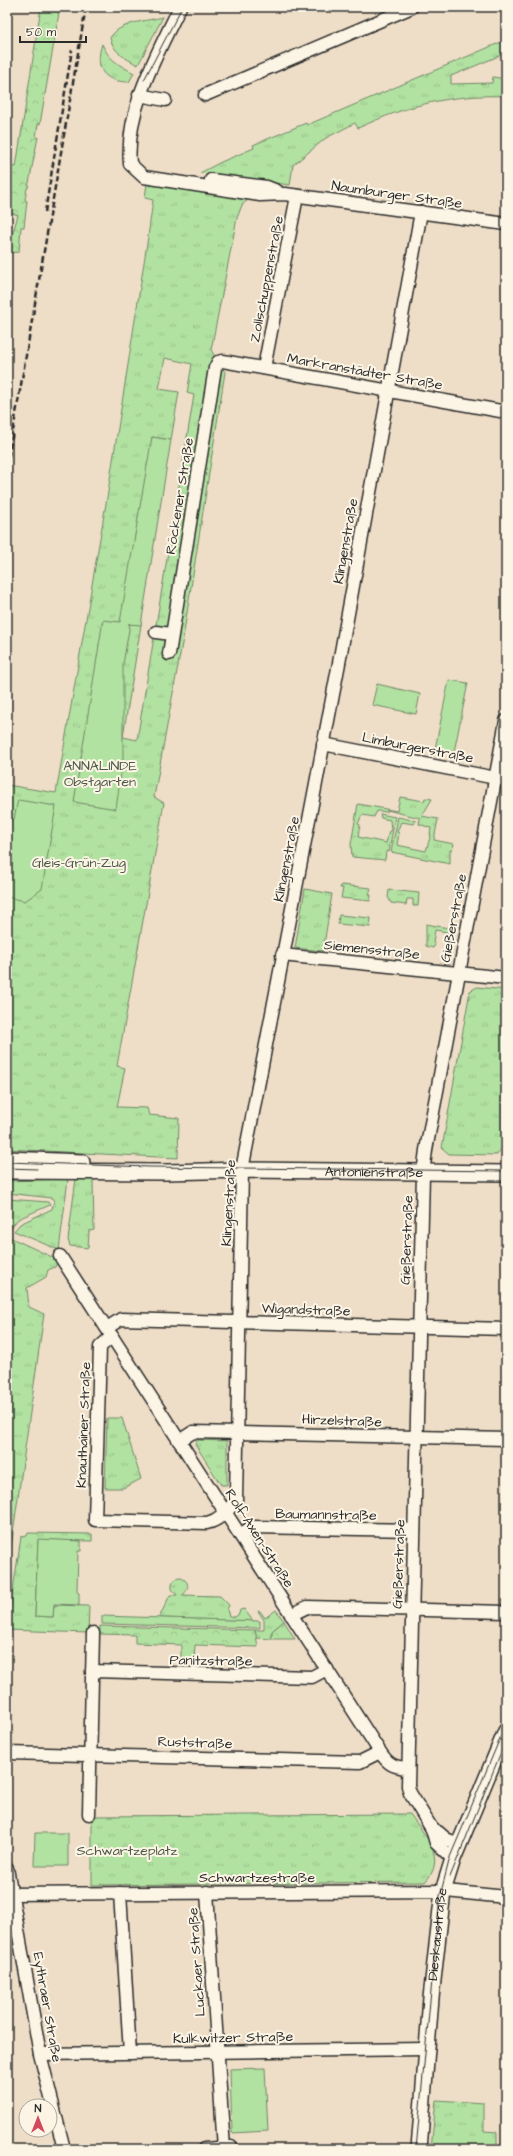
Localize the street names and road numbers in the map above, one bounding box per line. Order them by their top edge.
street label: Naumburger Straße [330,176,464,214]
street label: Zollschuppenstraße [245,214,289,344]
street label: Markranstädter Straße [286,348,445,396]
street label: Röckener Straße [161,436,199,556]
street label: Klingenstraße [329,496,363,586]
street label: Limburgerstraße [360,727,476,769]
street label: Klingenstraße [269,814,305,904]
street label: Gießerstraße [436,872,472,964]
street label: Siemensstraße [323,935,421,965]
street label: Klingenstraße [217,1159,241,1247]
street label: Antonienstraße [325,1162,424,1183]
street label: Gießerstraße [395,1194,419,1285]
street label: Wigandstraße [261,1298,351,1322]
street label: Knauthainer Straße [72,1361,96,1489]
street label: Hirzelstraße [302,1410,383,1432]
street label: Rolf-Axen-Straße [220,1485,299,1592]
street label: Baumannstraße [275,1504,377,1526]
street label: Gießerstraße [387,1518,411,1609]
street label: Panitzstraße [169,1650,253,1672]
street label: Ruststraße [157,1732,233,1754]
street label: Schwartzestraße [199,1868,316,1888]
street label: Dieskaustraße [423,1885,453,1982]
street label: Luckaer Straße [183,1906,211,2017]
street label: Eythraer Straße [27,1951,67,2064]
street label: Kulkwitzer Straße [173,2027,294,2049]

